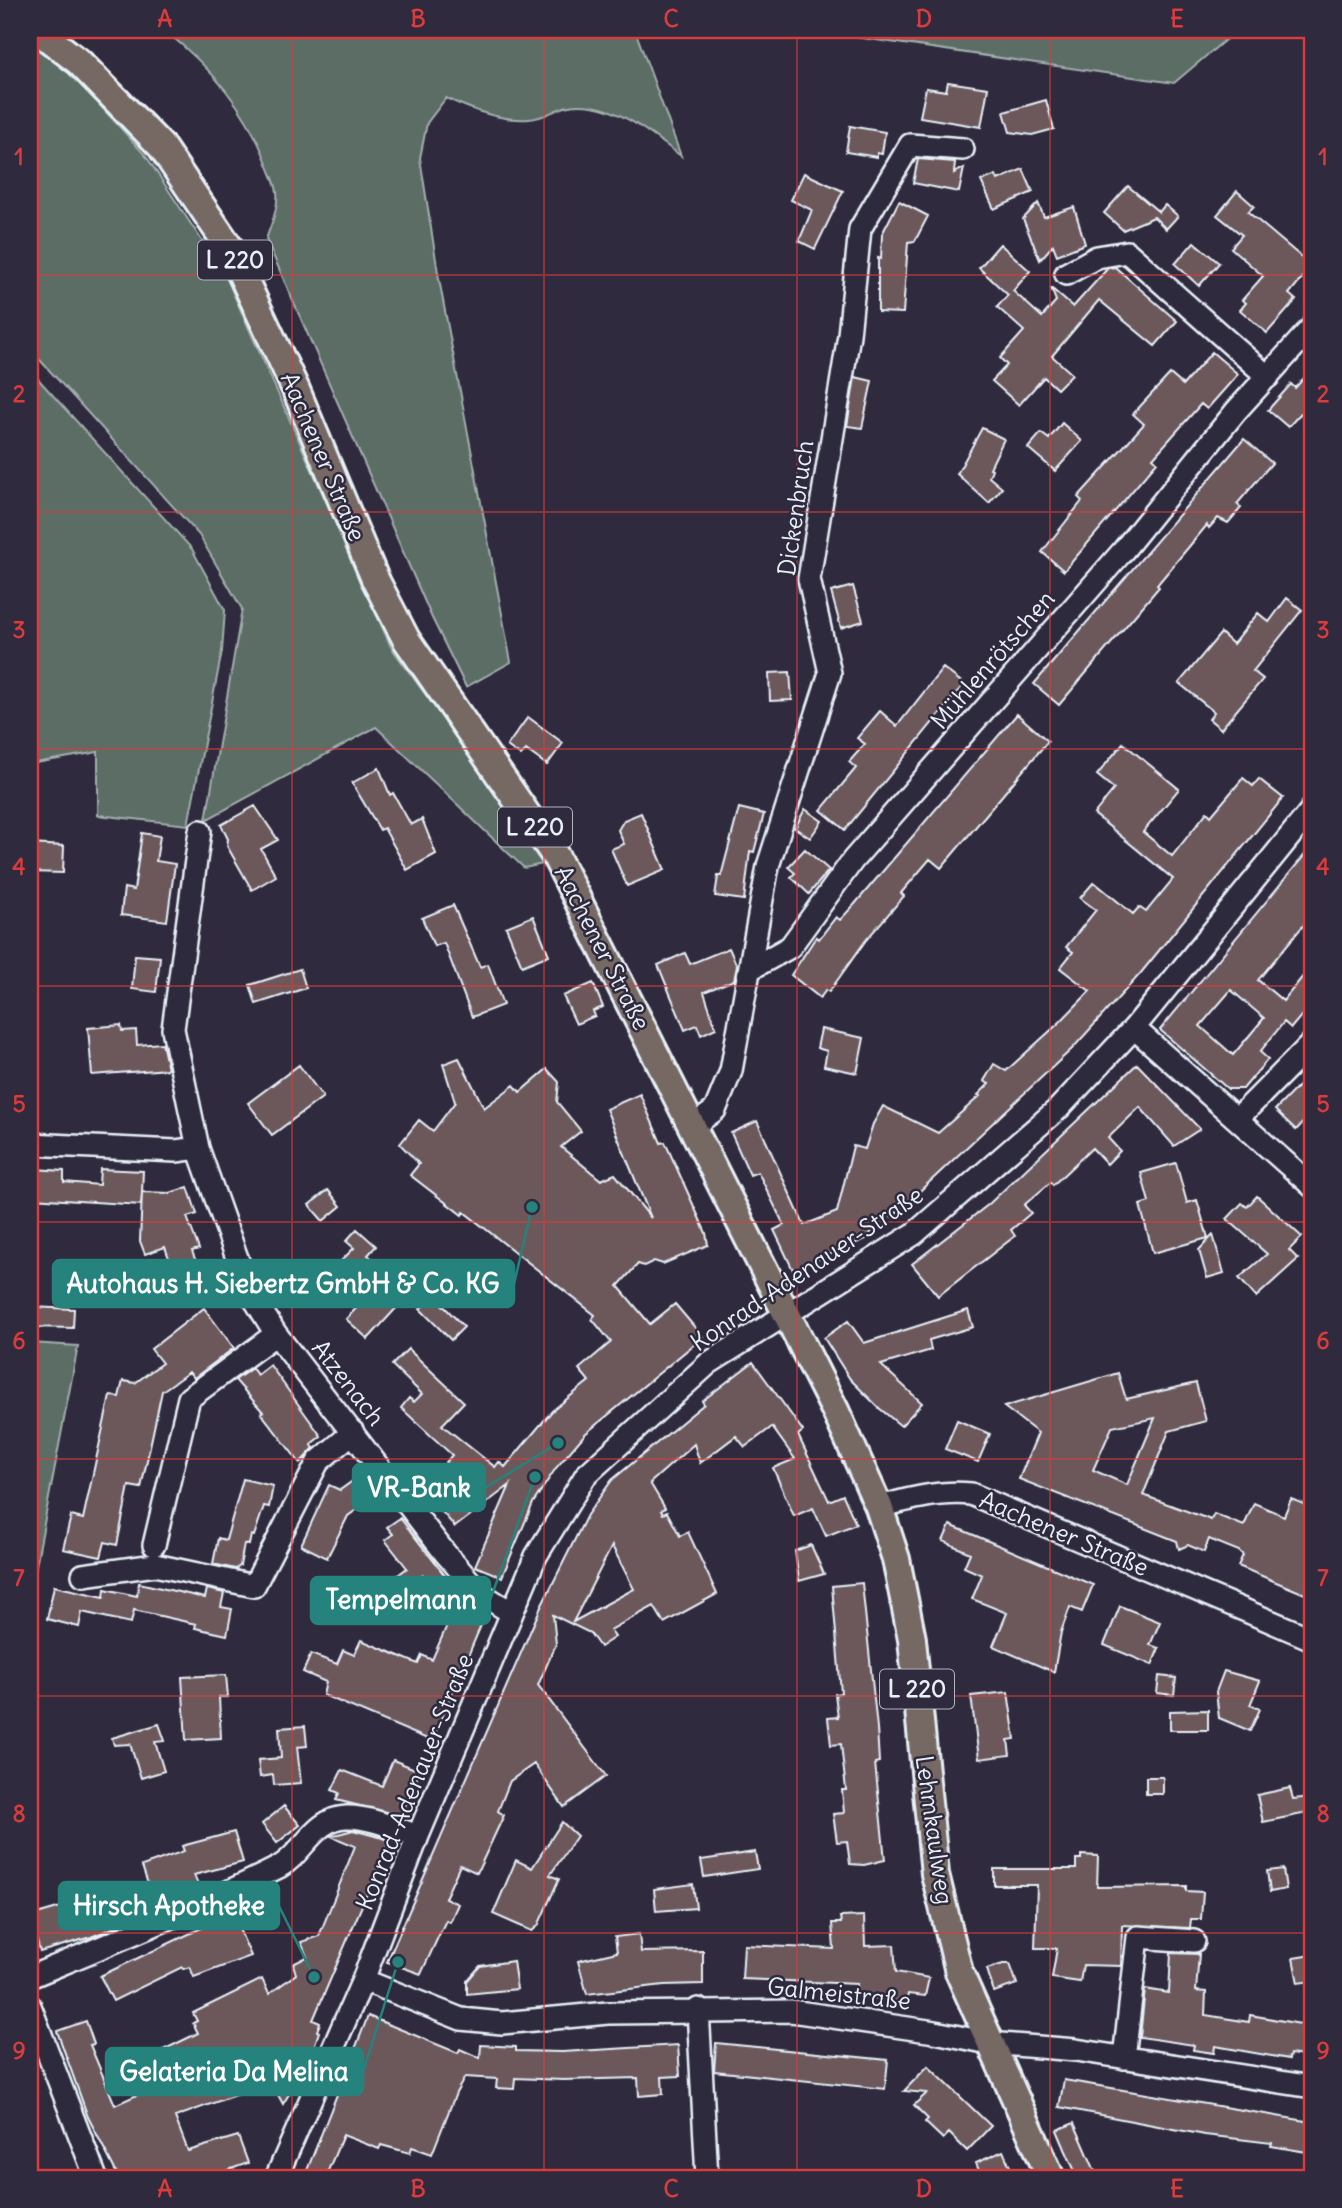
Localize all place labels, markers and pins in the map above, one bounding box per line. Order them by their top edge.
callout: Autohaus H. Siebertz GmbH & Co. KG [53,1260,514,1307]
callout: VR-Bank [353,1464,485,1511]
callout: Tempelmann [311,1577,490,1624]
callout: Hirsch Apotheke [59,1882,279,1929]
callout: Gelateria Da Melina [106,2048,363,2095]

